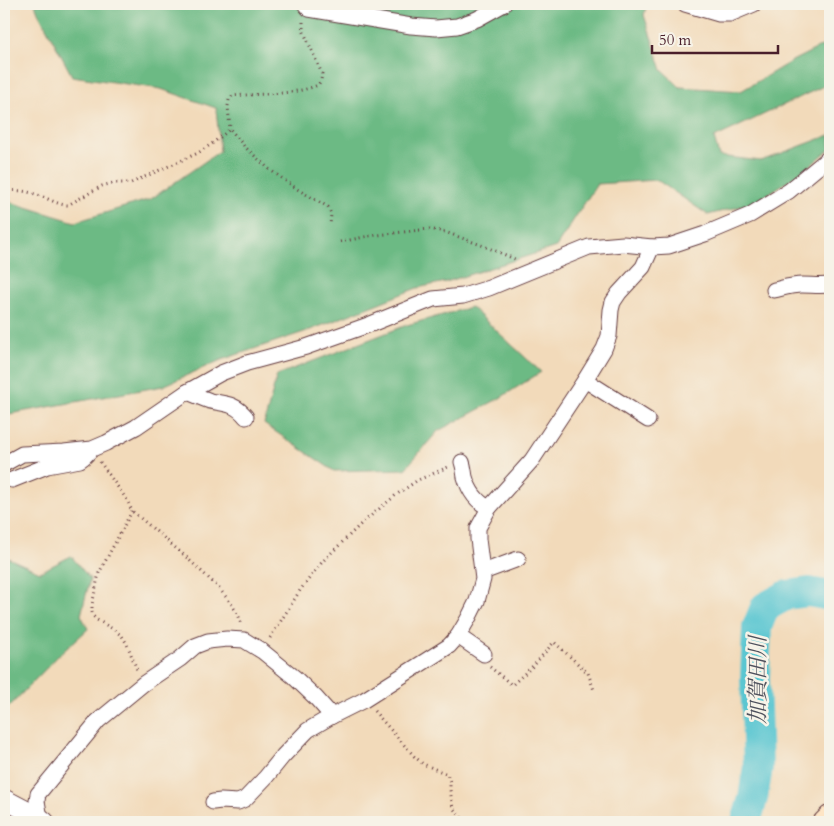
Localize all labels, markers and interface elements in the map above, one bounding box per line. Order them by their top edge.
scale bar [652,22,778,54]
text: 50 m [659,30,691,50]
water label: 加賀田川 [743,634,773,724]

